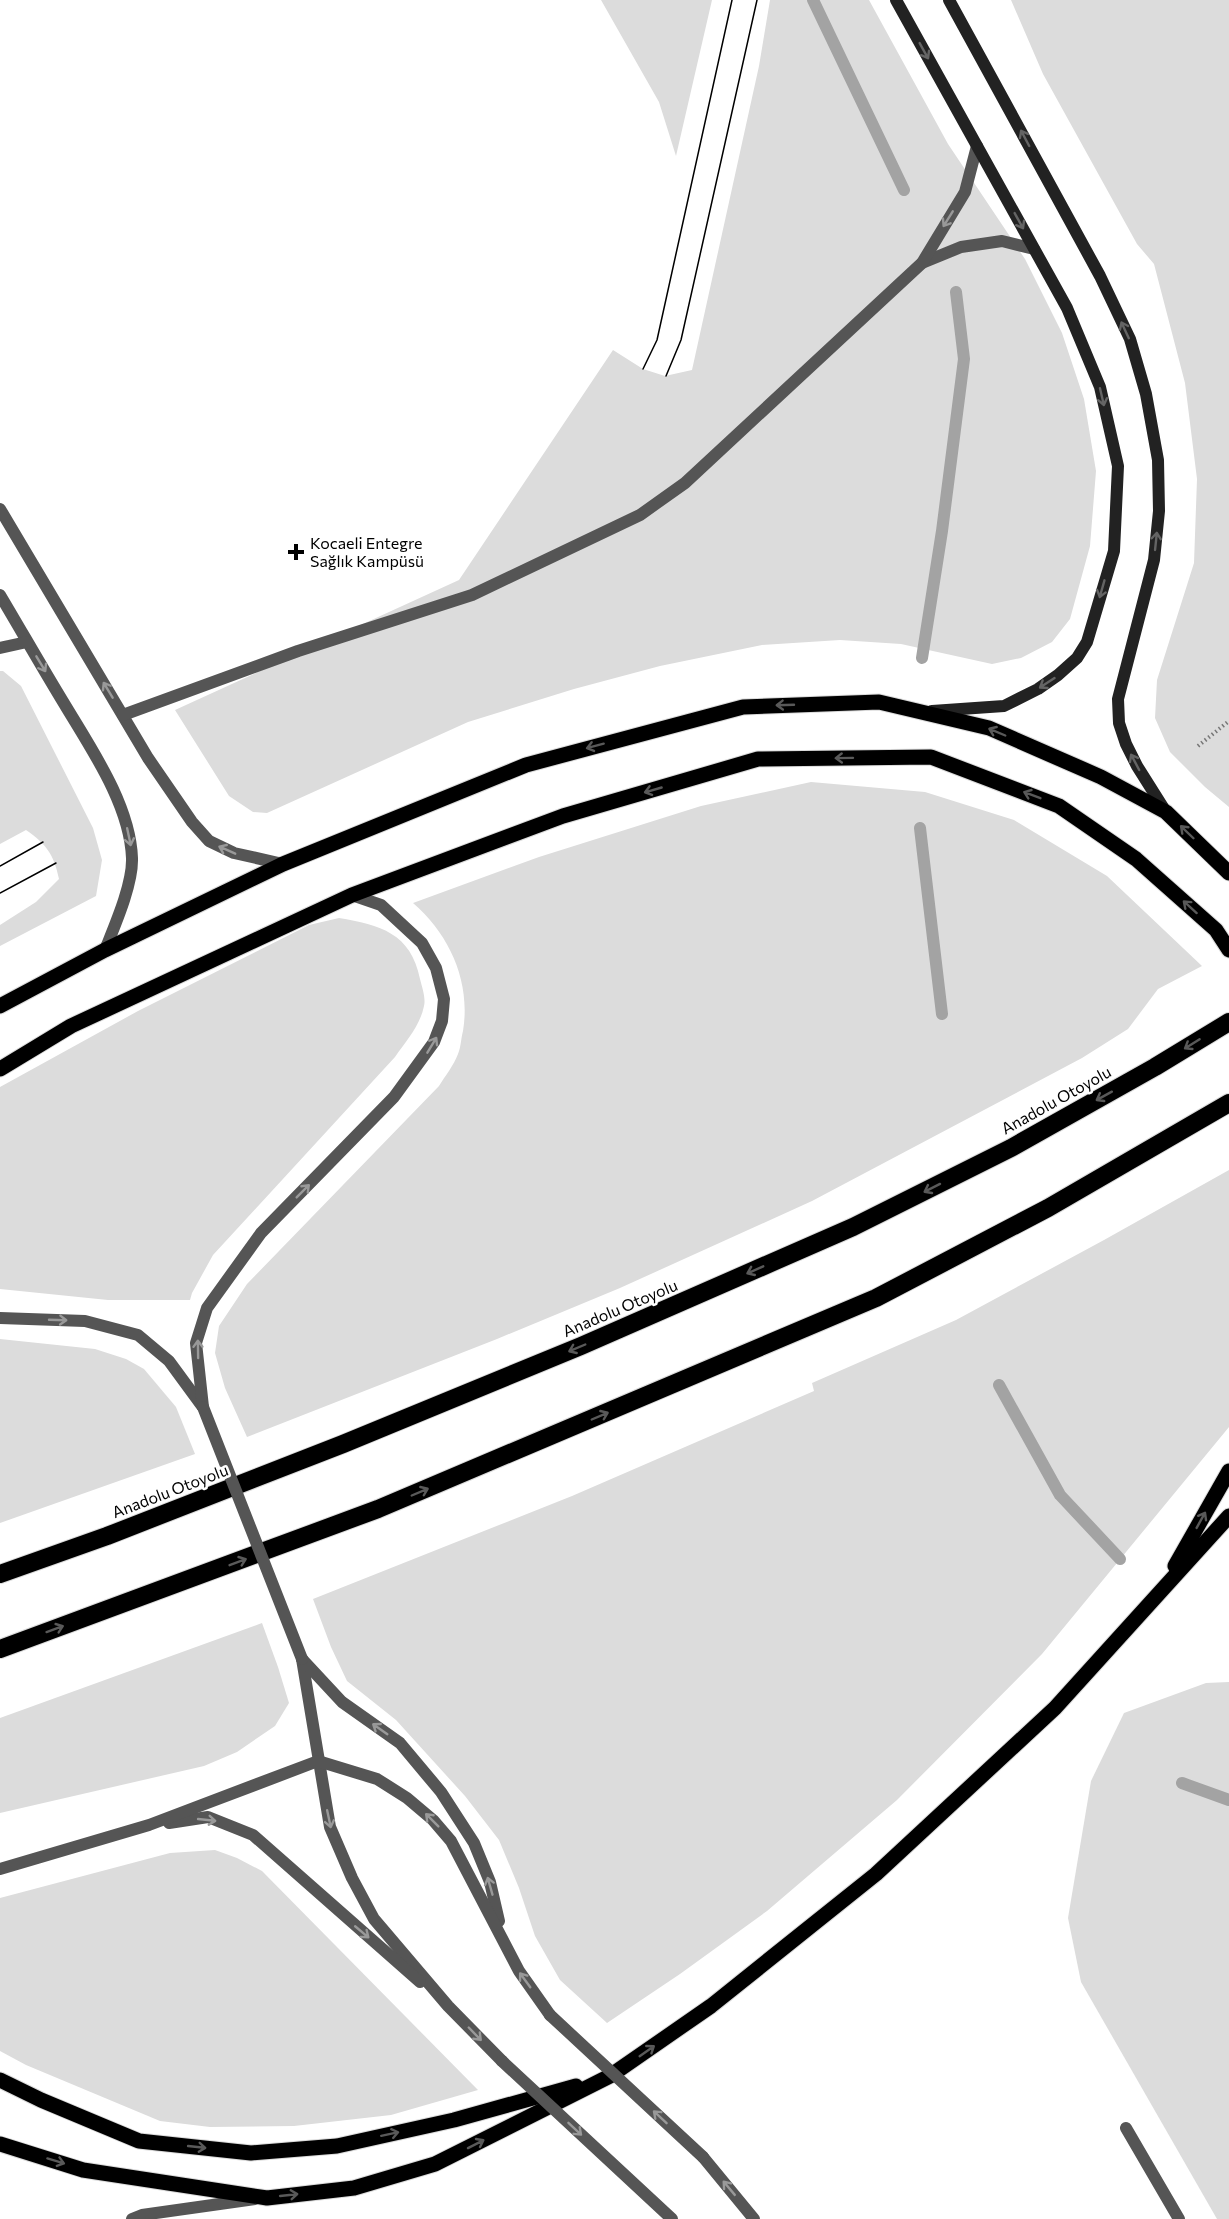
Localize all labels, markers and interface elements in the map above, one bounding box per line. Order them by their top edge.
one-way arrow [918,42,930,59]
one-way arrow [1019,130,1030,148]
one-way arrow [942,210,954,227]
one-way arrow [1014,212,1025,230]
one-way arrow [1119,321,1131,339]
one-way arrow [1097,387,1109,406]
one-way arrow [1151,532,1162,551]
place label: Kocaeli Entegre Sağlık Kampüsü [310,533,424,570]
marker: Kocaeli Entegre Sağlık Kampüsü [287,543,305,561]
one-way arrow [1096,579,1108,598]
one-way arrow [35,655,47,672]
one-way arrow [1039,677,1055,689]
one-way arrow [101,682,113,699]
one-way arrow [776,700,796,711]
one-way arrow [988,726,1007,737]
one-way arrow [586,741,605,753]
one-way arrow [835,752,855,764]
one-way arrow [1129,754,1140,772]
one-way arrow [644,784,663,796]
one-way arrow [1023,789,1042,800]
one-way arrow [1180,825,1195,839]
one-way arrow [124,826,135,846]
one-way arrow [218,843,236,855]
one-way arrow [1183,900,1198,914]
one-way arrow [426,1037,438,1054]
one-way arrow [1184,1039,1201,1051]
street label: Anadolu Otoyolu [997,1061,1114,1138]
one-way arrow [1096,1090,1113,1102]
one-way arrow [923,1182,941,1194]
one-way arrow [296,1183,311,1198]
one-way arrow [747,1265,765,1276]
street label: Anadolu Otoyolu [560,1275,680,1340]
one-way arrow [48,1314,68,1326]
one-way arrow [192,1340,203,1359]
one-way arrow [568,1343,586,1354]
one-way arrow [590,1410,609,1421]
street label: Anadolu Otoyolu [109,1460,231,1521]
one-way arrow [410,1486,429,1497]
one-way arrow [1196,1512,1207,1530]
one-way arrow [228,1555,247,1566]
one-way arrow [45,1622,64,1633]
one-way arrow [372,1723,388,1735]
one-way arrow [324,1808,335,1828]
one-way arrow [425,1813,439,1828]
one-way arrow [196,1815,216,1826]
one-way arrow [484,1877,495,1896]
one-way arrow [354,1925,369,1939]
one-way arrow [519,1973,531,1989]
one-way arrow [468,2026,482,2041]
one-way arrow [638,2045,654,2057]
one-way arrow [653,2110,668,2124]
one-way arrow [568,2122,583,2136]
one-way arrow [380,2128,399,2140]
one-way arrow [466,2137,484,2149]
one-way arrow [186,2142,206,2153]
one-way arrow [46,2156,65,2167]
one-way arrow [722,2180,735,2196]
one-way arrow [279,2189,299,2200]

